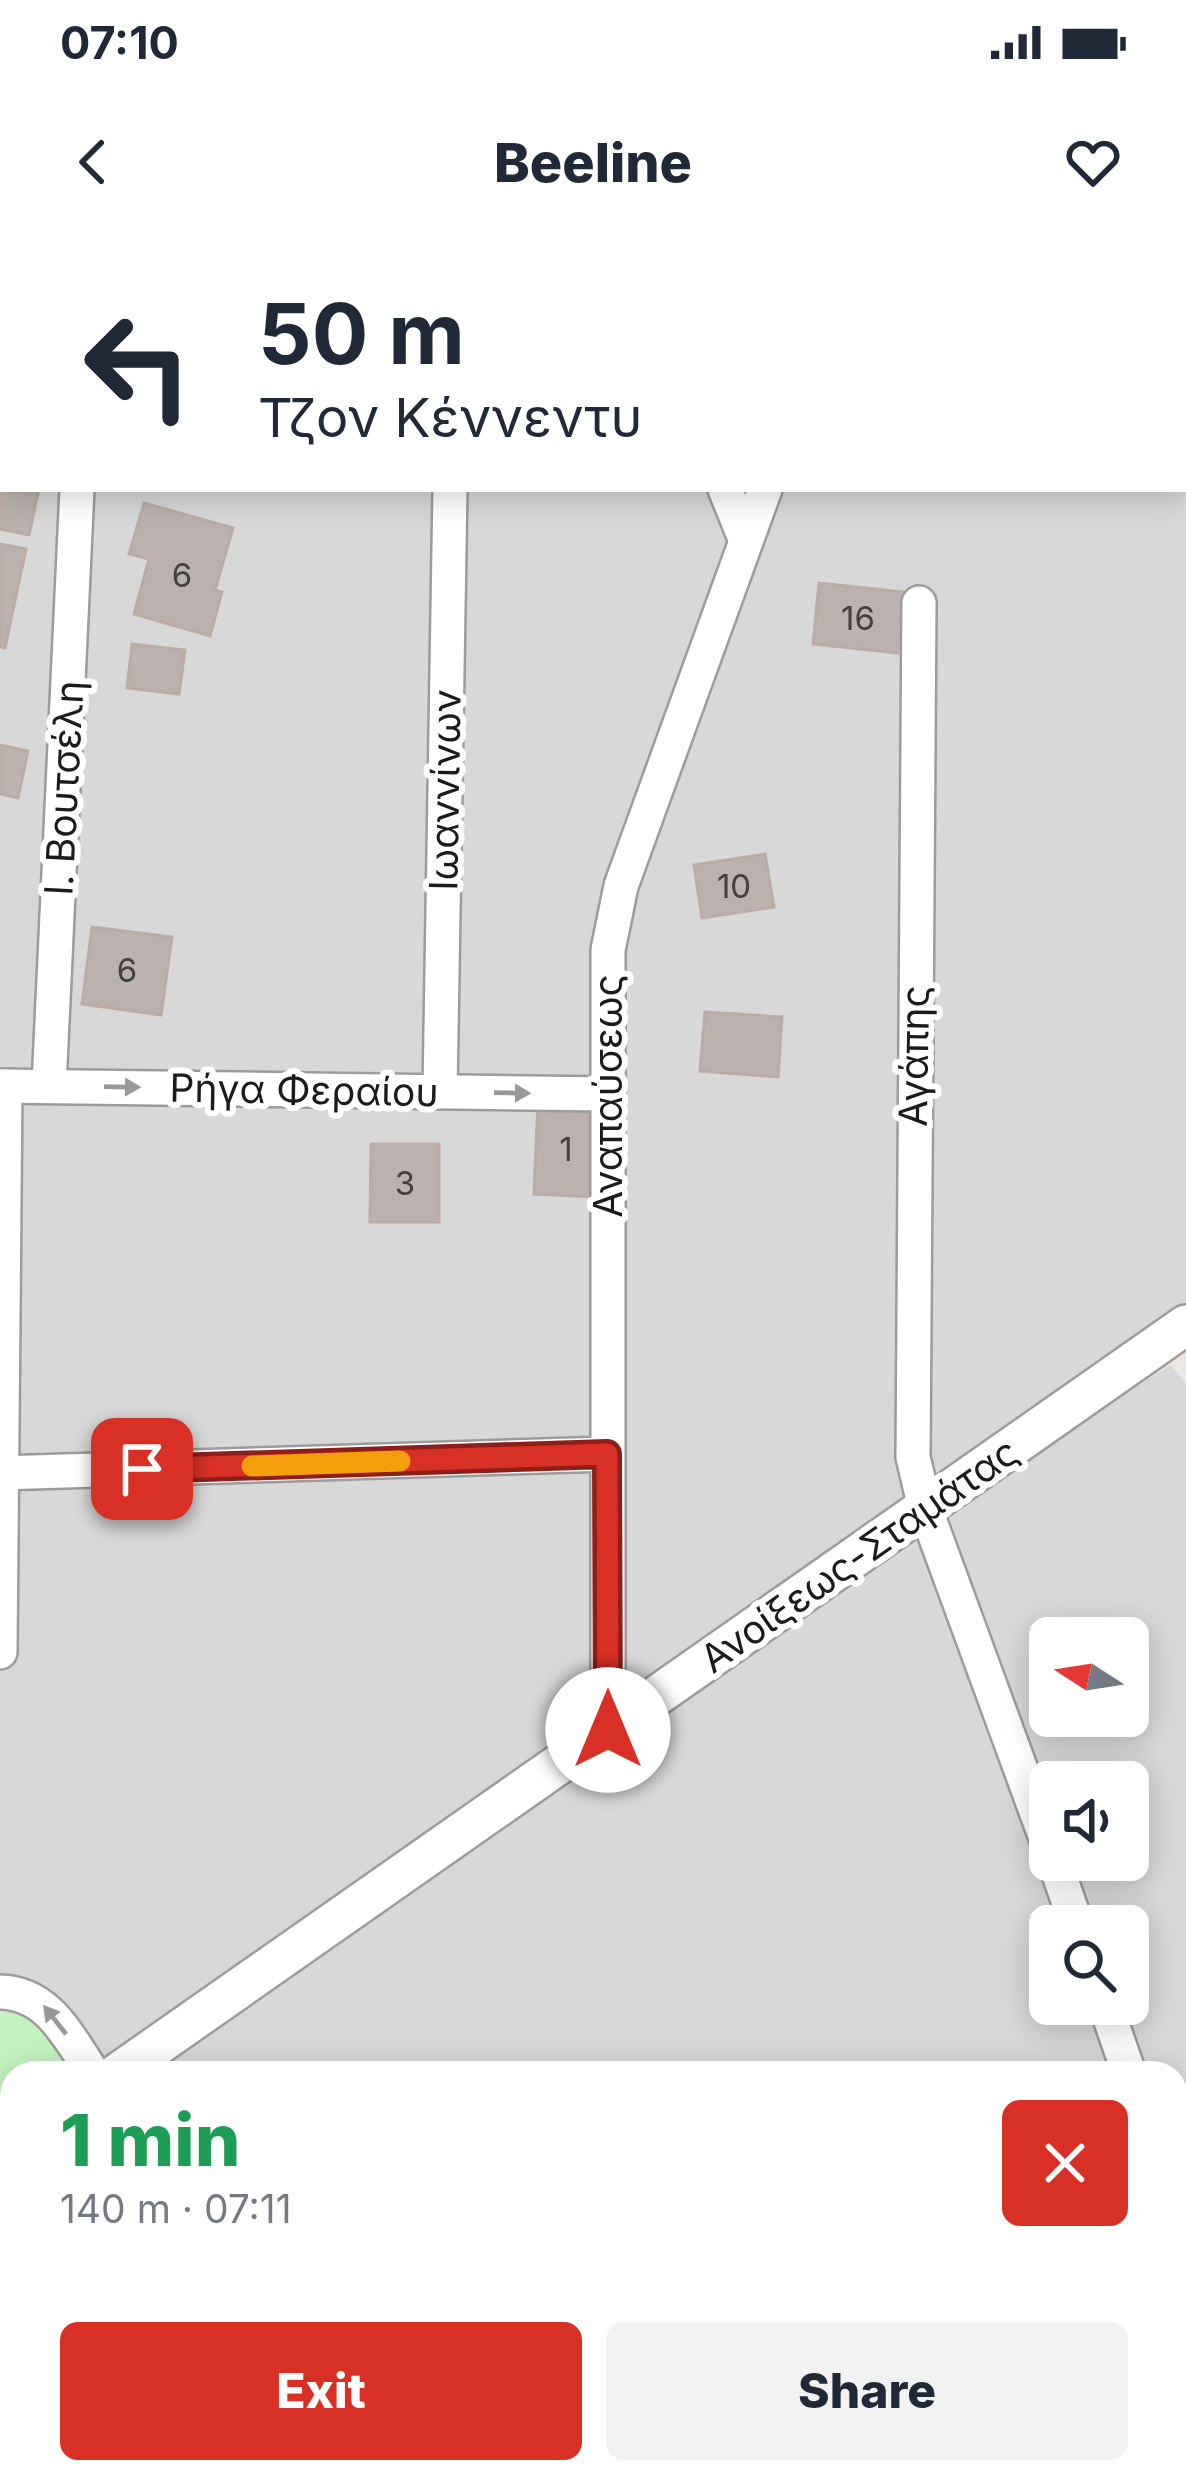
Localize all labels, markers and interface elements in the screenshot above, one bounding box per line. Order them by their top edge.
text: 07:10 [60,15,179,70]
icon: back [60,129,126,195]
icon: heart [1060,129,1126,195]
text: Beeline [494,130,692,195]
text: 50 m [258,283,465,384]
icon: left [60,288,216,444]
text: Τζον Κέννεντυ [258,385,642,450]
house number: 6 [172,555,192,595]
house number: 16 [841,598,875,638]
street label: Ι. Βουτσέλη [34,679,93,897]
street label: Ιωαννίνων [419,689,470,891]
house number: 10 [717,866,751,906]
house number: 6 [117,950,137,990]
street label: Αναπαύσεως [584,974,631,1218]
street label: Αγάπης [889,985,938,1127]
street label: Ρήγα Φεραίου [169,1064,439,1115]
one-way arrow [104,1078,142,1097]
one-way arrow [494,1083,532,1102]
house number: 1 [559,1129,573,1169]
house number: 3 [395,1163,415,1203]
pin [91,1418,193,1520]
street label: Ανοίξεως-Σταμάτας [691,1427,1027,1682]
icon: arrive [109,1436,175,1502]
north arrow [1029,1617,1149,1737]
map controls [1029,1617,1149,2025]
position arrow [545,1667,671,1793]
button: sound [1029,1761,1149,1881]
button: search [1029,1905,1149,2025]
one-way arrow [43,2005,67,2036]
text: 1 min [60,2096,240,2183]
button: close [1002,2100,1128,2226]
text: 140 m · 07:11 [60,2185,292,2232]
button: Exit [60,2322,582,2460]
button: Share [606,2322,1128,2460]

